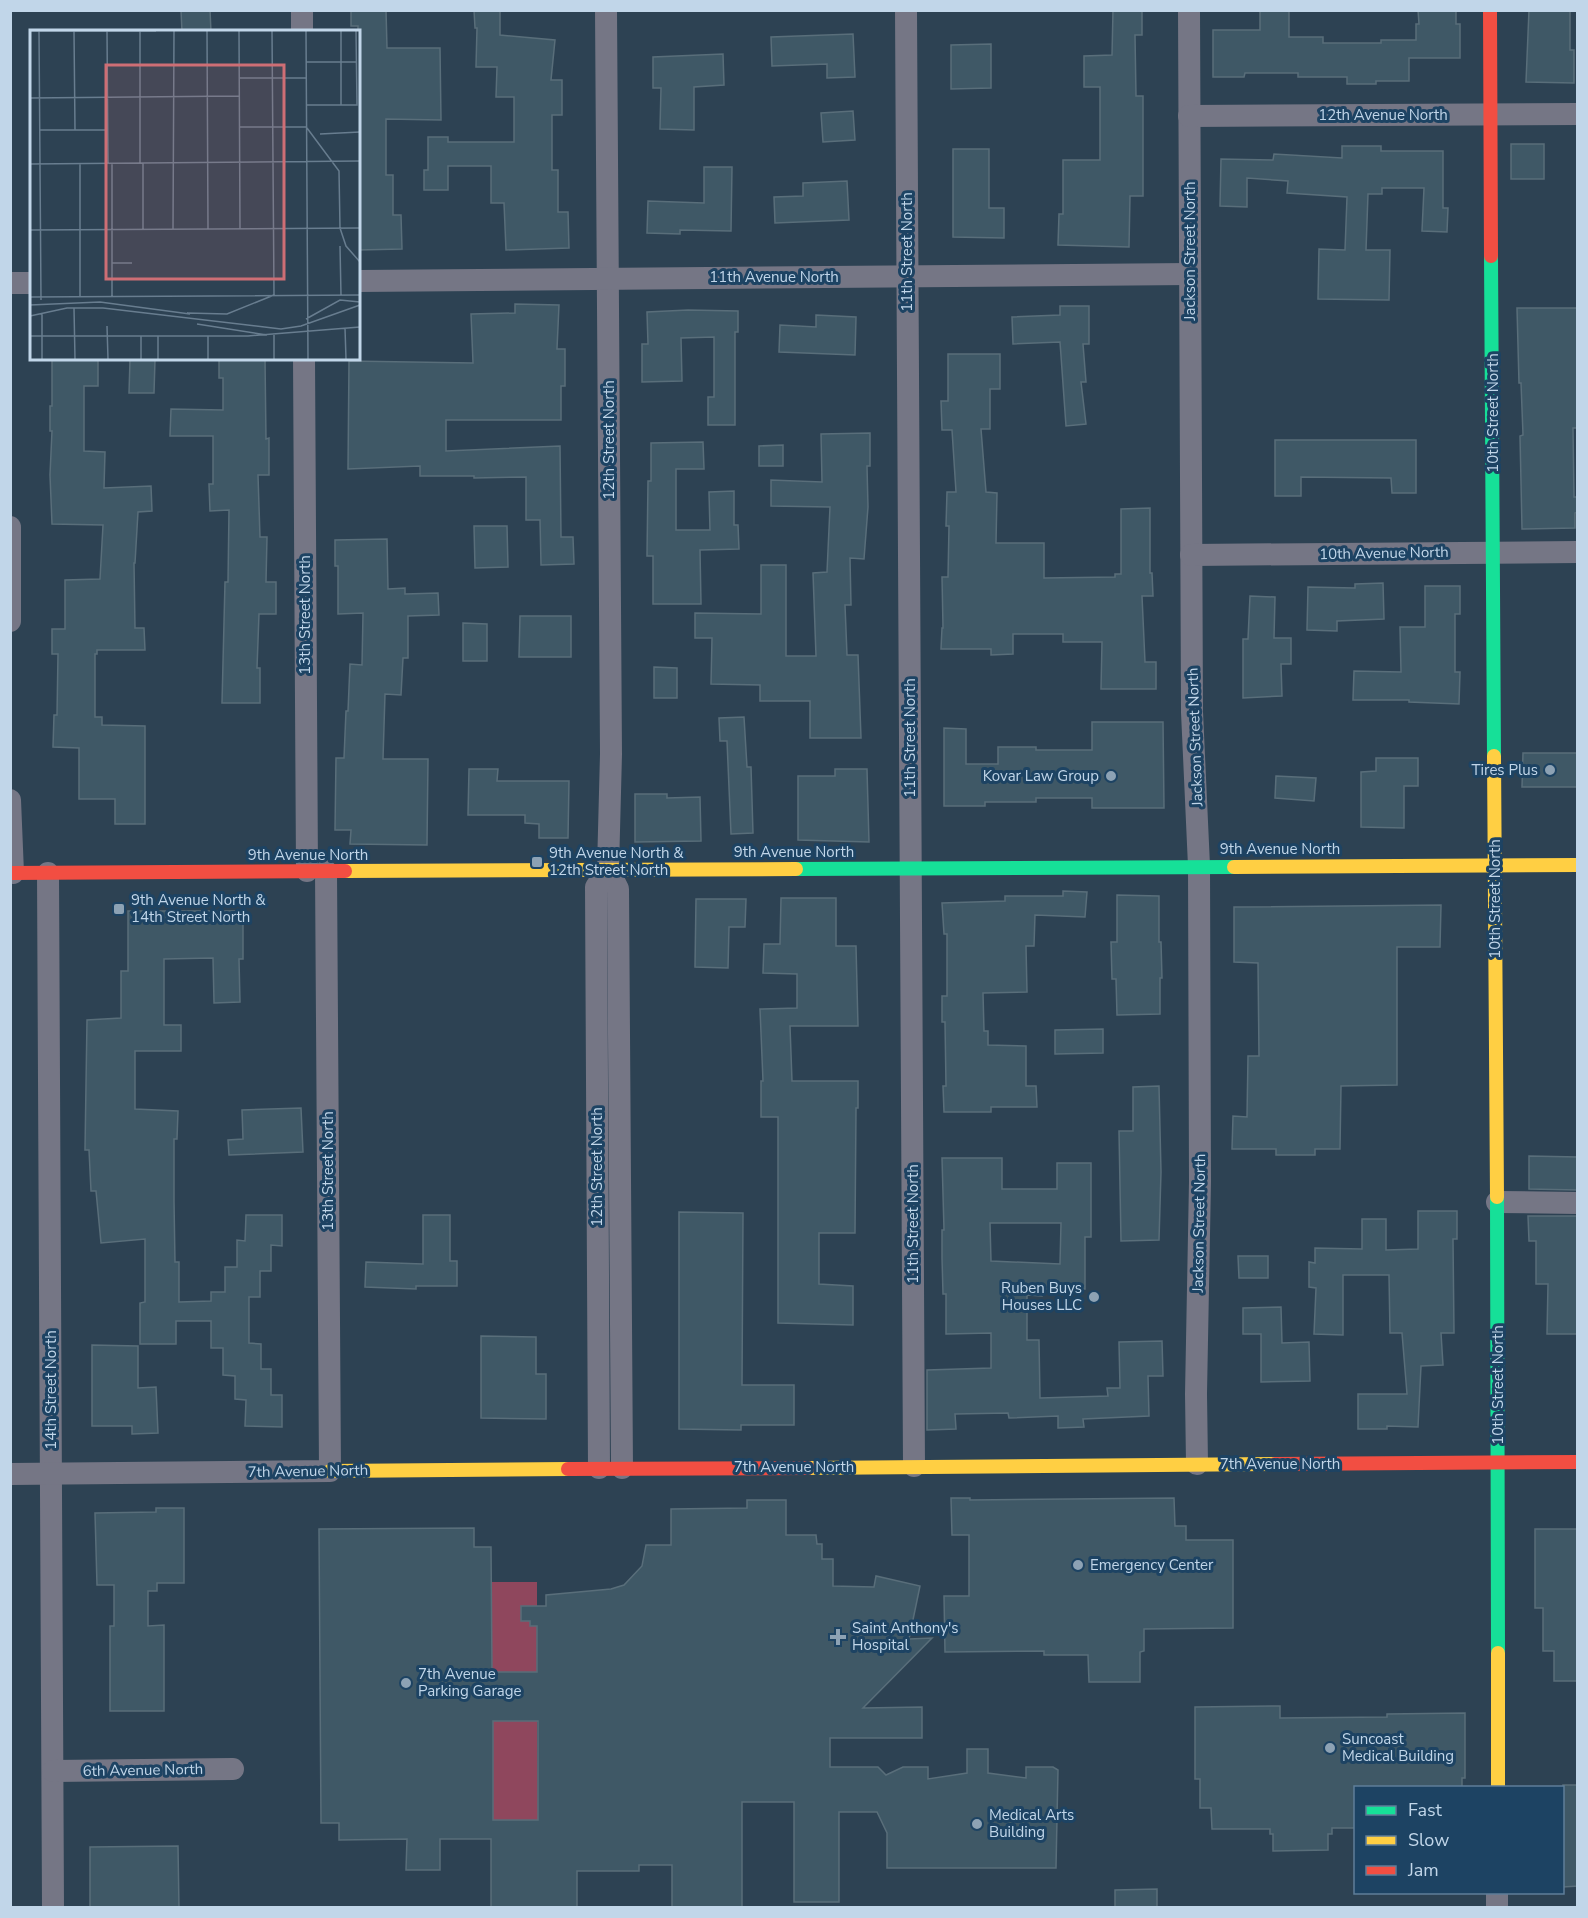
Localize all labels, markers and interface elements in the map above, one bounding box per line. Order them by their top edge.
inset map [30,30,360,360]
street label: 12th Avenue North [1318,105,1448,125]
street label: Jackson Street North [1180,182,1200,321]
street label: 11th Street North [897,192,917,312]
street label: 11th Avenue North [709,267,839,287]
street label: 10th Street North [1483,353,1503,473]
street label: 12th Street North [599,380,619,500]
street label: 10th Avenue North [1319,542,1449,564]
street label: 13th Street North [295,555,315,675]
street label: Jackson Street North [1183,667,1207,808]
street label: 11th Street North [900,678,920,798]
place label: Tires Plus [1472,760,1538,780]
marker: Tires Plus [1543,763,1557,777]
place label: Kovar Law Group [983,766,1099,786]
marker: Kovar Law Group [1104,769,1118,783]
street label: 9th Avenue North [1220,839,1340,859]
street label: 10th Street North [1485,839,1505,959]
street label: 9th Avenue North [734,842,854,862]
place label: 9th Avenue North & 12th Street North [549,843,684,880]
street label: 9th Avenue North [248,845,368,865]
marker: 9th Avenue North & 12th Street North [530,855,544,869]
place label: 9th Avenue North & 14th Street North [131,890,266,927]
marker: 9th Avenue North & 14th Street North [112,902,126,916]
street label: 12th Street North [587,1107,607,1227]
street label: 13th Street North [318,1111,338,1231]
street label: Jackson Street North [1188,1153,1210,1294]
street label: 11th Street North [903,1164,923,1284]
place label: Ruben Buys Houses LLC [1001,1278,1082,1315]
marker: Ruben Buys Houses LLC [1087,1290,1101,1304]
street label: 10th Street North [1488,1325,1508,1445]
street label: 14th Street North [41,1330,61,1450]
street label: 7th Avenue North [1220,1454,1340,1474]
street label: 7th Avenue North [734,1457,854,1477]
street label: 7th Avenue North [248,1460,368,1482]
place label: Emergency Center [1090,1555,1214,1575]
marker: Emergency Center [1071,1558,1085,1572]
place label: Saint Anthony's Hospital [852,1618,959,1655]
marker: Saint Anthony's Hospital [829,1628,847,1646]
place label: 7th Avenue Parking Garage [418,1664,521,1701]
marker: 7th Avenue Parking Garage [399,1676,413,1690]
place label: Suncoast Medical Building [1342,1729,1454,1766]
marker: Suncoast Medical Building [1323,1741,1337,1755]
street label: 6th Avenue North [83,1759,203,1781]
legend [1354,1786,1564,1894]
text: Fast [1408,1798,1443,1822]
place label: Medical Arts Building [989,1805,1074,1842]
marker: Medical Arts Building [970,1817,984,1831]
text: Slow [1408,1828,1449,1852]
text: Jam [1407,1858,1439,1882]

